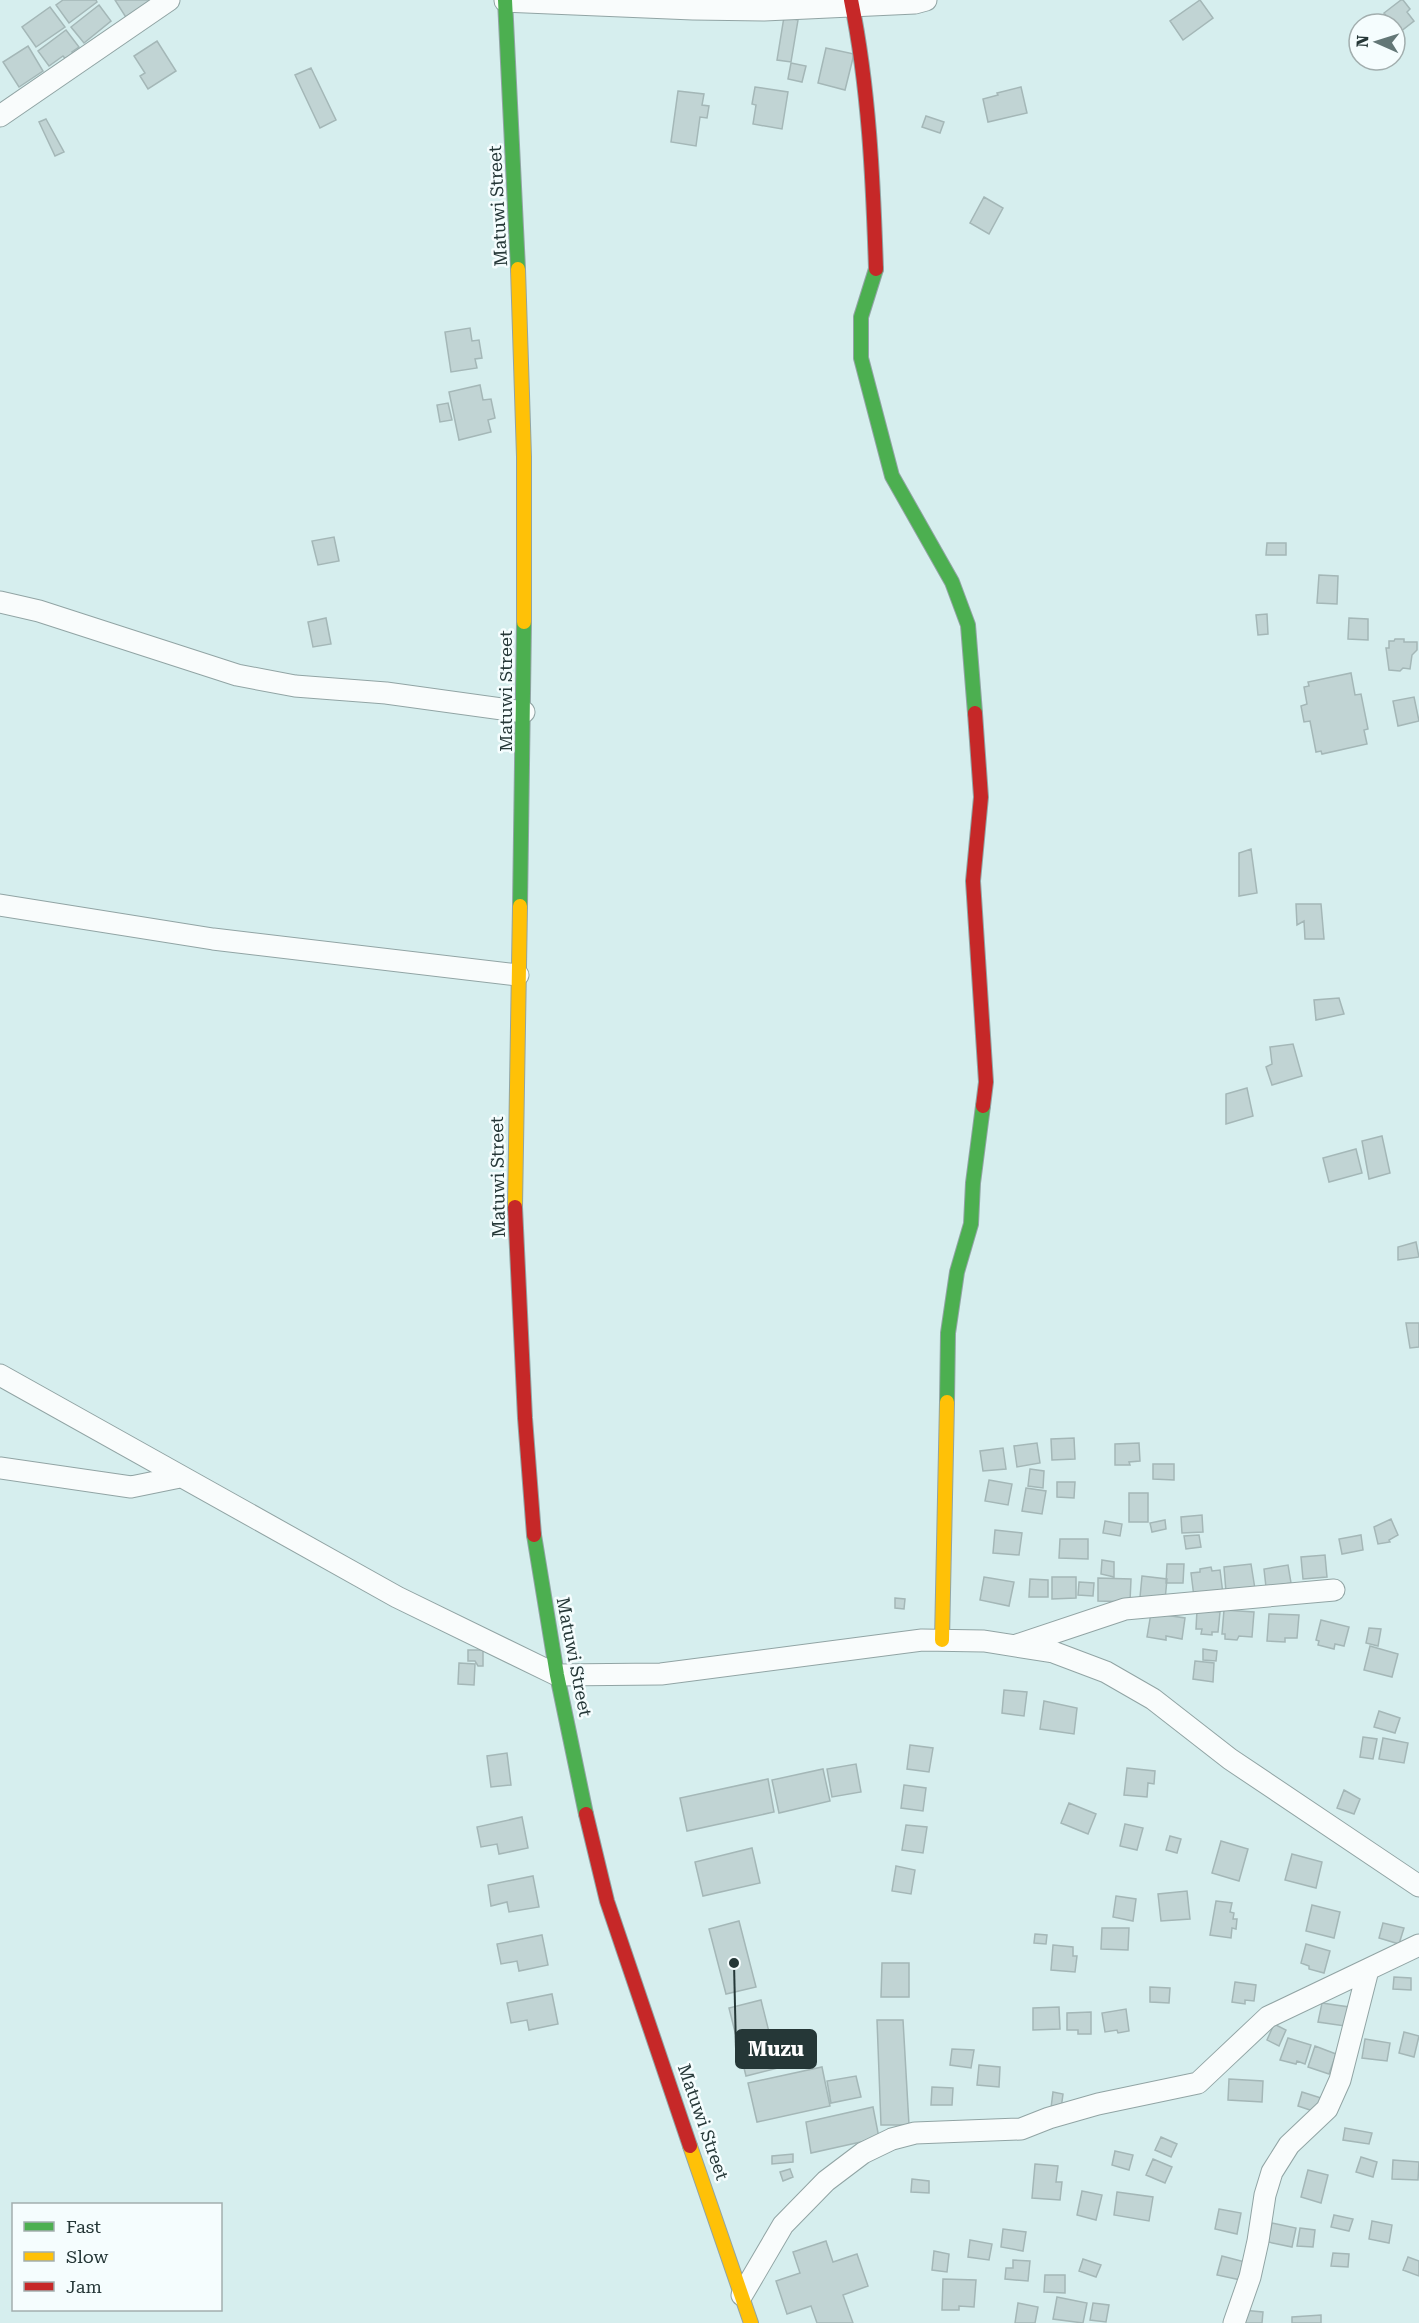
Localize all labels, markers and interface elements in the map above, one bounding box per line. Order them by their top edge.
north arrow [1347,12,1407,72]
text: N [1353,35,1372,48]
street label: Matuwi Street [484,145,511,267]
street label: Matuwi Street [495,630,516,752]
street label: Matuwi Street [486,1116,509,1238]
street label: Matuwi Street [553,1595,596,1719]
callout: Muzu [736,2030,816,2068]
text: Muzu [748,2037,804,2061]
street label: Matuwi Street [674,2061,733,2183]
legend [12,2203,222,2311]
text: Fast [66,2216,101,2237]
text: Slow [66,2246,108,2267]
text: Jam [66,2276,102,2297]

